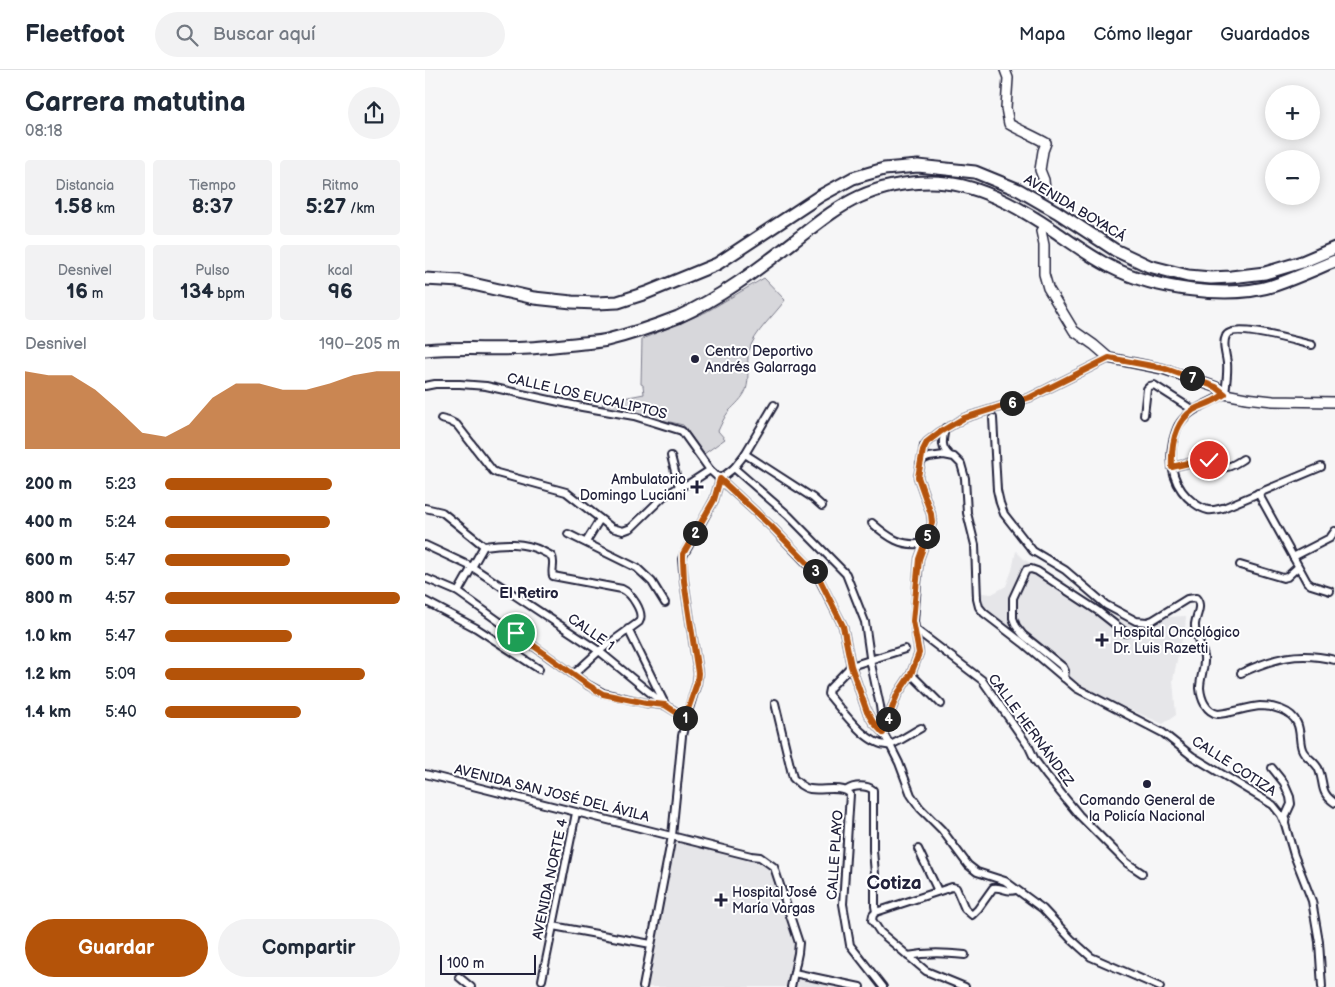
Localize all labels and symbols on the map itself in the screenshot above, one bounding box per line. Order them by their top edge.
street label: AVENIDA BOYACÁ [1021,170,1130,245]
place label: Centro Deportivo Andrés Galarraga [705,343,817,376]
marker: Centro Deportivo Andrés Galarraga [689,353,701,365]
pin: 7 [1179,366,1205,390]
street label: CALLE LOS EUCALIPTOS [505,369,669,423]
pin: 6 [999,390,1025,416]
pin [1188,439,1230,481]
place label: Ambulatorio Domingo Luciani [580,471,686,504]
marker: Ambulatorio Domingo Luciani [690,480,704,494]
pin: 2 [683,520,707,546]
pin: 5 [915,524,939,548]
pin: 3 [803,558,827,584]
district label: El Retiro [499,584,559,603]
street label: CALLE 1 [564,610,618,654]
pin [495,612,537,654]
place label: Hospital Oncológico Dr. Luis Razetti [1113,624,1240,657]
marker: Hospital Oncológico Dr. Luis Razetti [1095,633,1109,647]
street label: CALLE HERNÁNDEZ [985,670,1079,790]
pin: 1 [673,706,697,730]
pin: 4 [875,706,901,732]
street label: CALLE COTIZA [1189,732,1280,800]
street label: AVENIDA SAN JOSÉ DEL ÁVILA [453,760,652,826]
marker: Comando General de la Policía Nacional [1141,778,1153,790]
place label: Comando General de la Policía Nacional [1079,792,1215,825]
street label: CALLE PLAYO [823,809,847,900]
street label: AVENIDA NORTE 4 [529,816,571,941]
district label: Cotiza [866,872,922,895]
place label: Hospital José María Vargas [732,884,817,917]
marker: Hospital José María Vargas [714,893,728,907]
scale bar [440,952,536,975]

